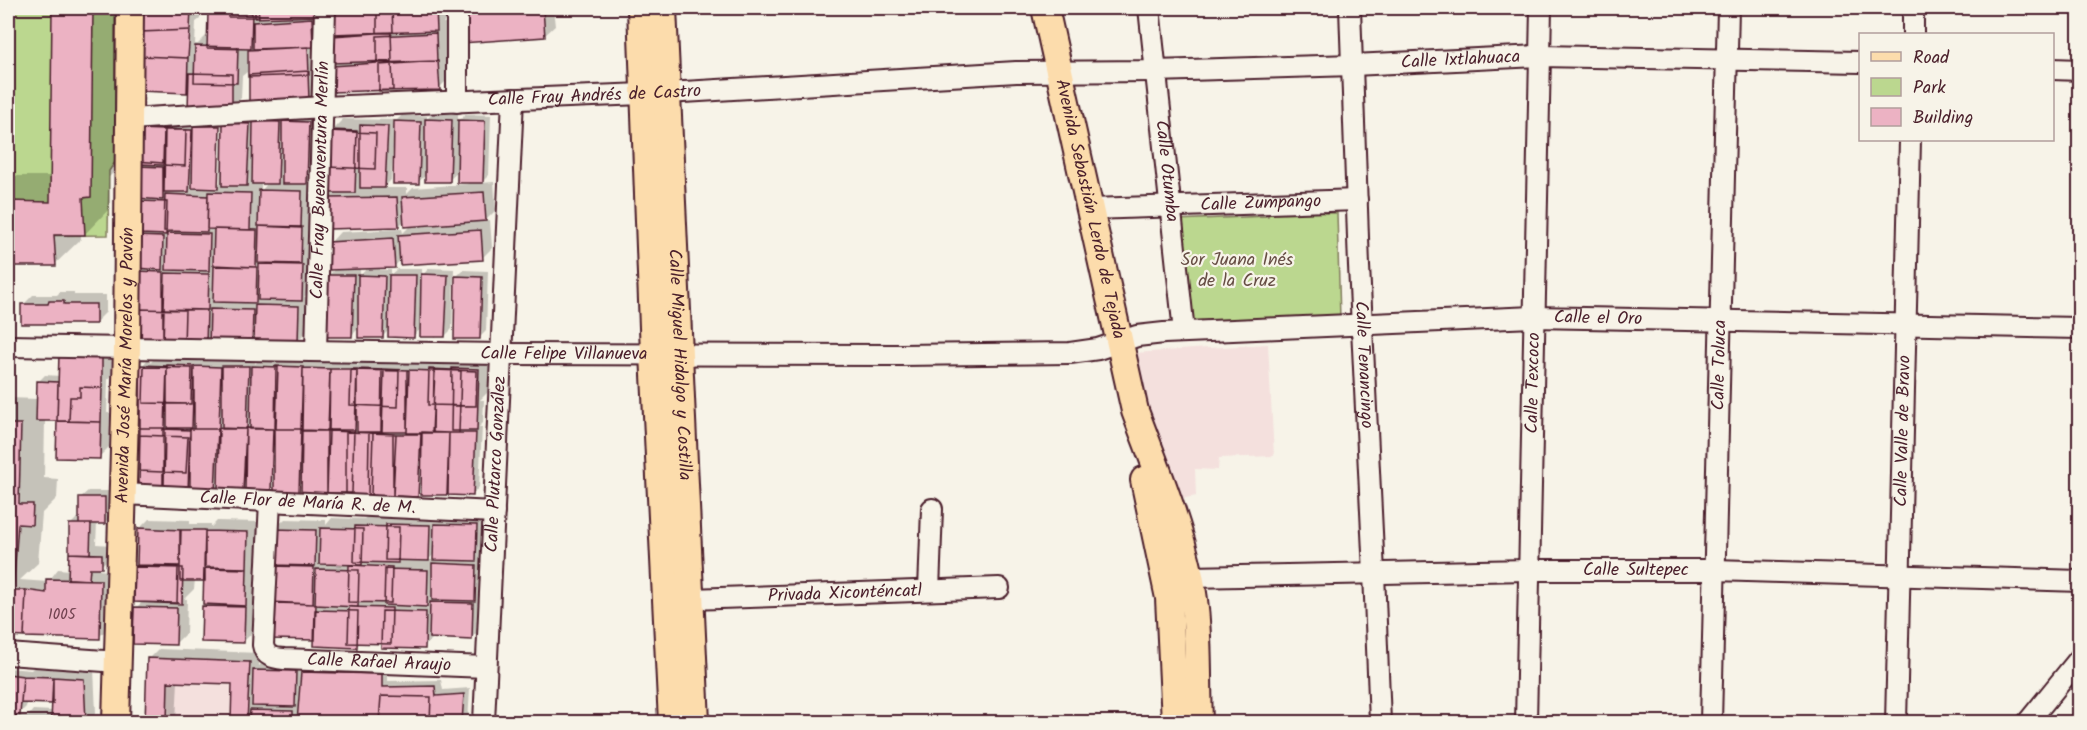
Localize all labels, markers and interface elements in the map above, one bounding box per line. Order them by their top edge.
legend [1859,33,2054,141]
street label: Calle Ixtlahuaca [1400,42,1521,77]
text: Road [1913,44,1950,73]
street label: Calle Fray Buenaventura Merlín [303,60,338,300]
text: Park [1913,74,1946,103]
street label: Calle Fray Andrés de Castro [487,76,702,115]
street label: Avenida Sebastián Lerdo de Tejada [1047,76,1133,342]
text: Building [1913,104,1973,133]
street label: Calle Otumba [1147,119,1187,223]
street label: Calle Zumpango [1200,187,1322,220]
street label: Avenida José María Morelos y Pavón [108,227,143,504]
park label: Sor Juana Inés de la Cruz [1181,246,1294,296]
street label: Calle Miguel Hidalgo y Costilla [660,248,699,481]
street label: Calle Tenancingo [1346,300,1381,429]
street label: Calle el Oro [1554,303,1642,334]
street label: Calle Toluca [1704,319,1735,411]
street label: Calle Texcoco [1518,332,1549,434]
street label: Calle Felipe Villanueva [480,339,648,369]
street label: Calle Valle de Bravo [1887,355,1919,507]
street label: Calle Plutarco González [477,375,515,553]
street label: Calle Flor de María R. de M. [199,483,417,523]
street label: Calle Sultepec [1583,556,1689,585]
street label: Privada Xiconténcatl [767,576,923,611]
house number: 1005 [48,603,77,627]
street label: Calle Rafael Araujo [306,645,452,680]

